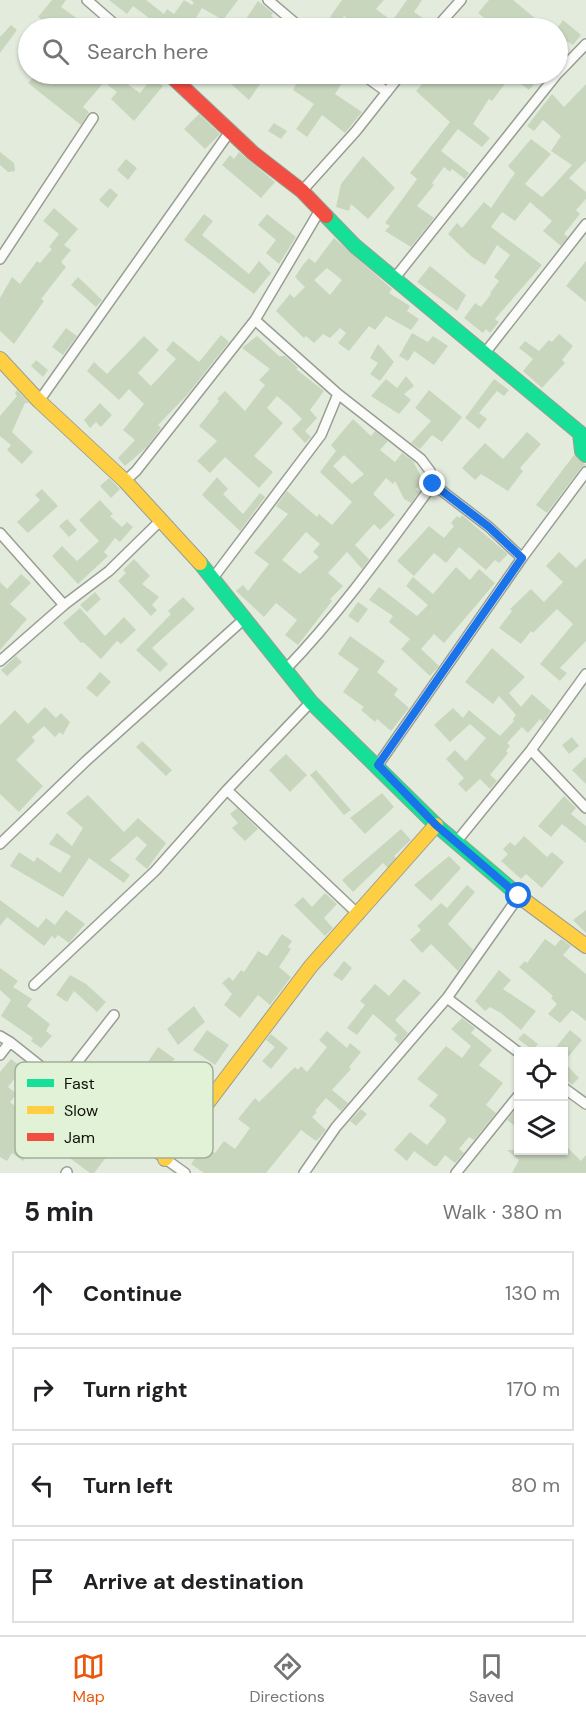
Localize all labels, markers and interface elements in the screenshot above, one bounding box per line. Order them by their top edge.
search box [18,18,568,84]
icon: search [39,35,72,68]
text: Search here [87,37,208,66]
route end [419,470,445,496]
route start [505,882,531,908]
map controls [514,1047,568,1155]
button: locate [514,1047,568,1101]
legend [15,1062,213,1158]
text: Fast [64,1073,95,1094]
text: Slow [64,1100,98,1121]
button: layers [514,1101,568,1155]
text: Jam [64,1127,95,1148]
text: 5 min [24,1195,94,1229]
text: Walk · 380 m [443,1199,562,1225]
icon: ahead [26,1277,59,1310]
text: Continue [83,1279,182,1308]
text: 130 m [505,1280,560,1306]
icon: right [26,1373,59,1406]
text: Turn right [83,1375,188,1404]
text: 170 m [507,1376,560,1402]
icon: left [26,1469,59,1502]
text: Turn left [83,1471,173,1500]
text: 80 m [511,1472,560,1498]
icon: arrive [26,1565,59,1598]
text: Arrive at destination [83,1567,304,1596]
tab: Map [72,1650,105,1707]
tab: Directions [249,1650,325,1707]
tab: Saved [469,1650,514,1707]

